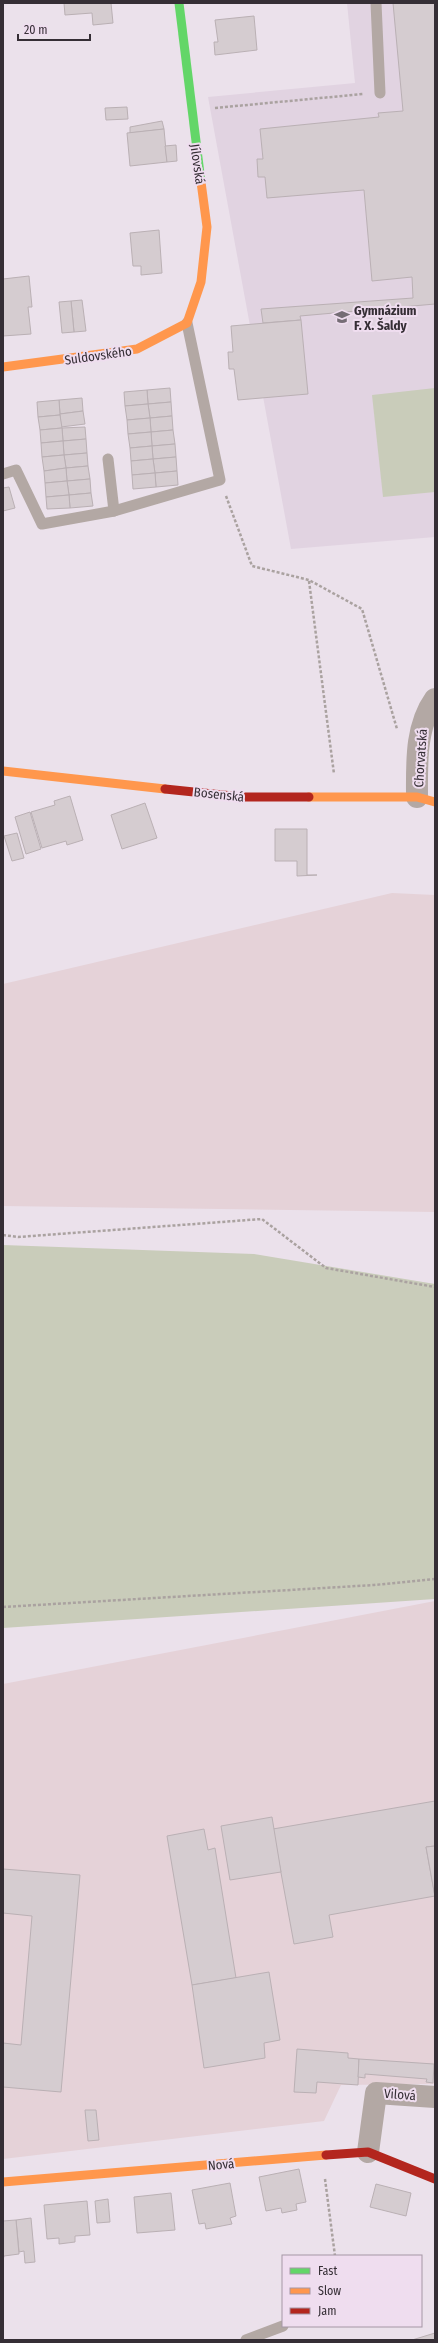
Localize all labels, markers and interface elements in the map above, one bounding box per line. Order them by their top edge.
scale bar [18,16,90,42]
text: 20 m [24,23,48,37]
street label: Jílovská [187,143,208,185]
place label: Gymnázium F. X. Šaldy [354,303,417,333]
school or university icon: Gymnázium F. X. Šaldy [333,308,351,326]
street label: Suldovského [64,343,133,368]
street label: Chorvatská [411,728,430,788]
street label: Bosenská [193,784,245,805]
street label: Vilová [383,2086,416,2103]
street label: Nová [207,2156,235,2173]
legend [282,2255,422,2327]
text: Fast [318,2264,337,2278]
text: Slow [318,2284,341,2298]
text: Jam [318,2304,336,2318]

